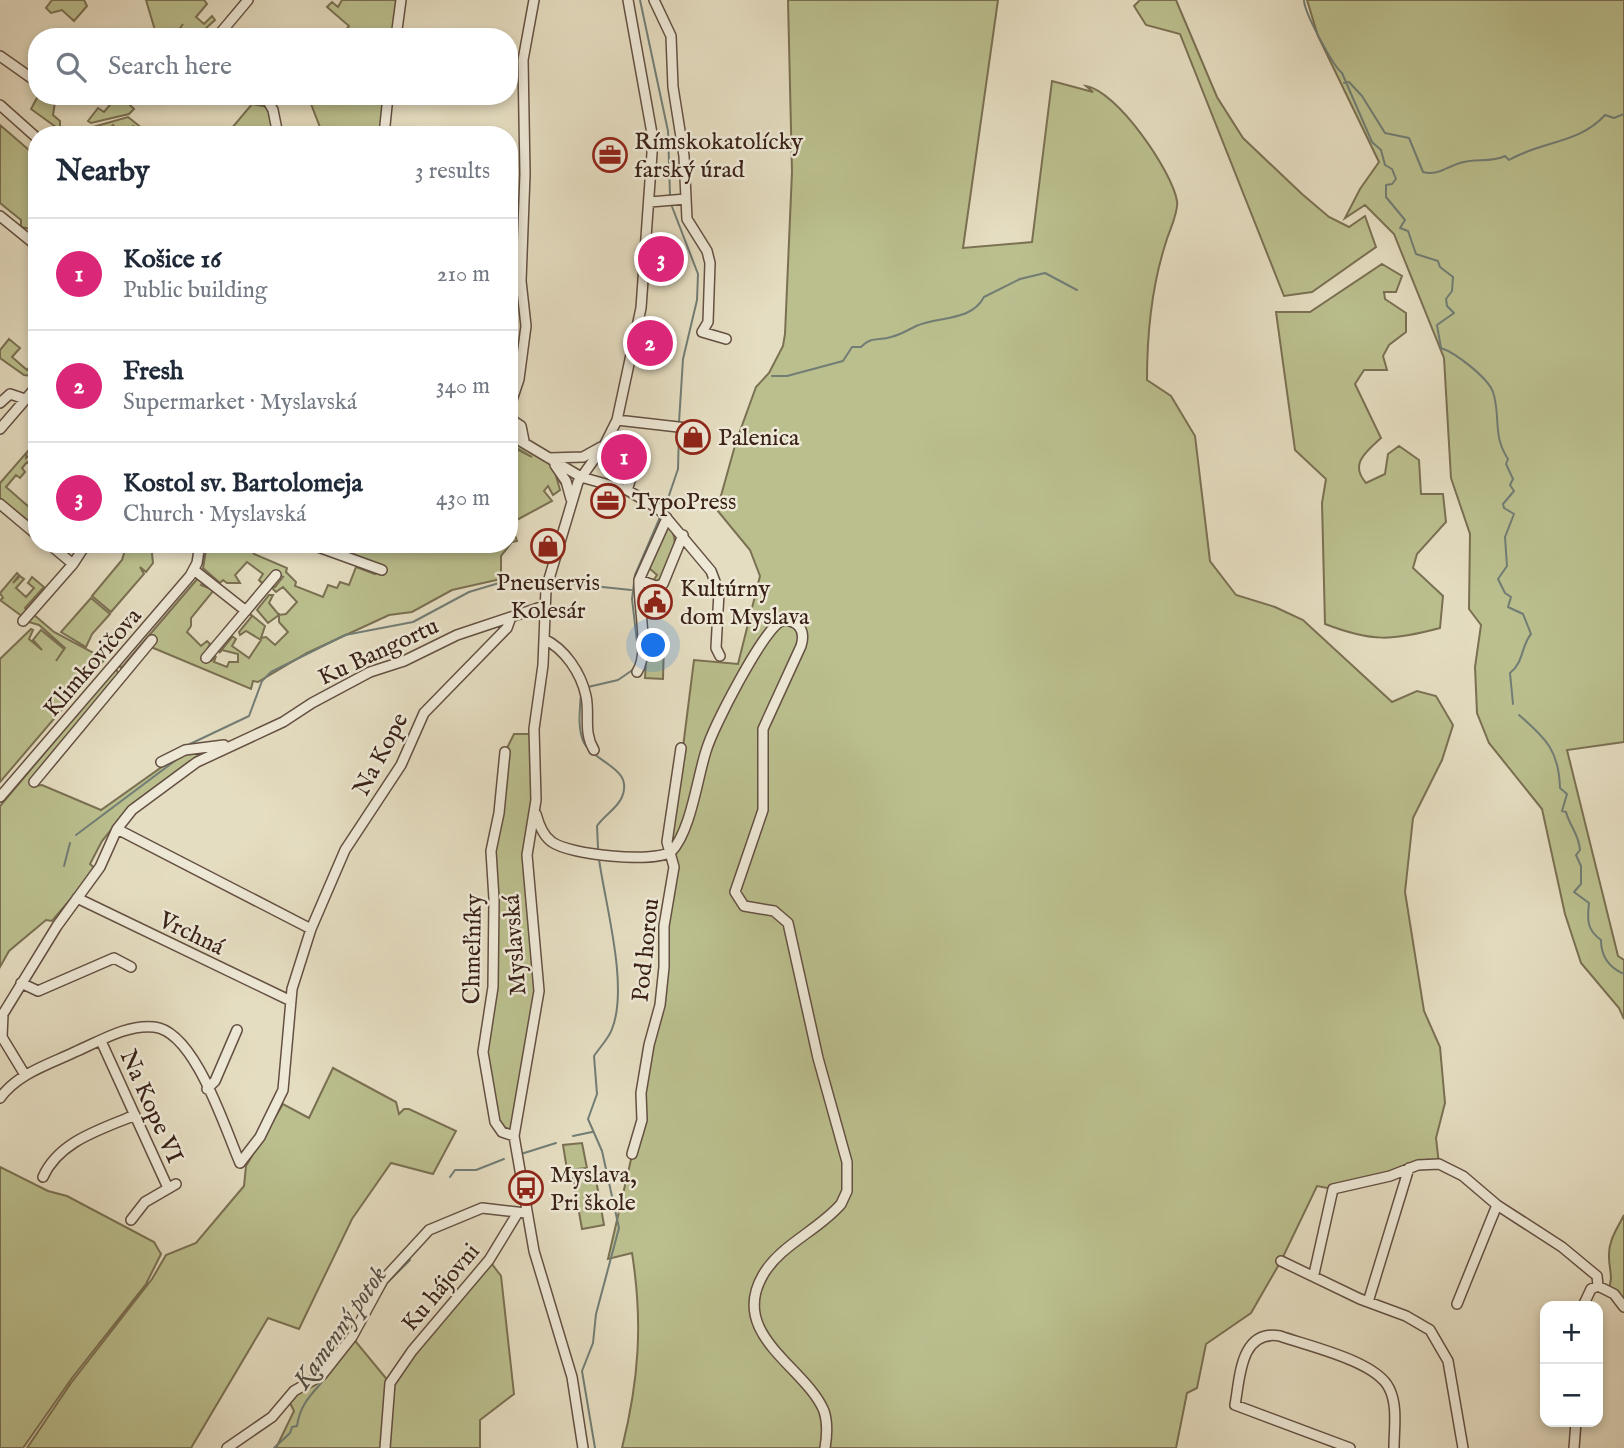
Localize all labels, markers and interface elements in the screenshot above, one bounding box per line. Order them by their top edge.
search box [28,28,518,105]
icon: search [52,48,90,86]
text: Search here [108,50,232,83]
place label: Rímskokatolícky farský úrad [634,127,803,186]
office icon: Rímskokatolícky farský úrad [591,136,629,174]
text: Nearby [56,153,149,191]
text: 3 results [415,157,490,186]
pin: 3 [638,233,684,285]
text: Košice 16 [123,243,221,276]
text: 1 [75,260,83,289]
text: 210 m [437,260,490,289]
text: Public building [123,276,267,305]
pin: 2 [627,317,673,369]
text: Fresh [123,355,184,388]
text: 2 [74,372,84,401]
text: 340 m [436,372,490,401]
text: Supermarket · Myslavská [123,388,357,417]
shop icon: Palenica [674,418,712,456]
place label: Palenica [718,423,800,454]
pin: 1 [601,431,647,483]
text: Kostol sv. Bartolomeja [123,467,363,500]
office icon: TypoPress [589,482,627,520]
text: 3 [75,484,83,513]
text: 430 m [436,484,490,513]
place label: TypoPress [632,487,736,518]
text: Church · Myslavská [123,500,306,529]
shop icon: Pneuservis Kolesár [529,527,567,565]
place label: Pneuservis Kolesár [496,568,600,627]
place label: Kultúrny dom Myslava [680,574,810,633]
public building icon: Kultúrny dom Myslava [636,583,674,621]
street label: Klimkovičova [37,601,150,724]
street label: Ku Bangortu [313,611,444,694]
your location [636,628,670,662]
street label: Na Kope [347,708,416,802]
street label: Chmeľníky [457,893,490,1005]
street label: Myslavská [496,893,534,996]
street label: Pod horou [626,897,667,1004]
street label: Vrchná [152,905,230,964]
street label: Na Kope VI [112,1045,189,1168]
place label: Myslava, Pri škole [550,1160,637,1219]
bus stop icon: Myslava, Pri škole [507,1169,545,1207]
street label: Ku hájovni [395,1237,487,1339]
water label: Kamenný potok [285,1259,395,1397]
map controls [1540,1301,1603,1427]
button: + [1540,1301,1603,1364]
button: − [1540,1364,1603,1427]

